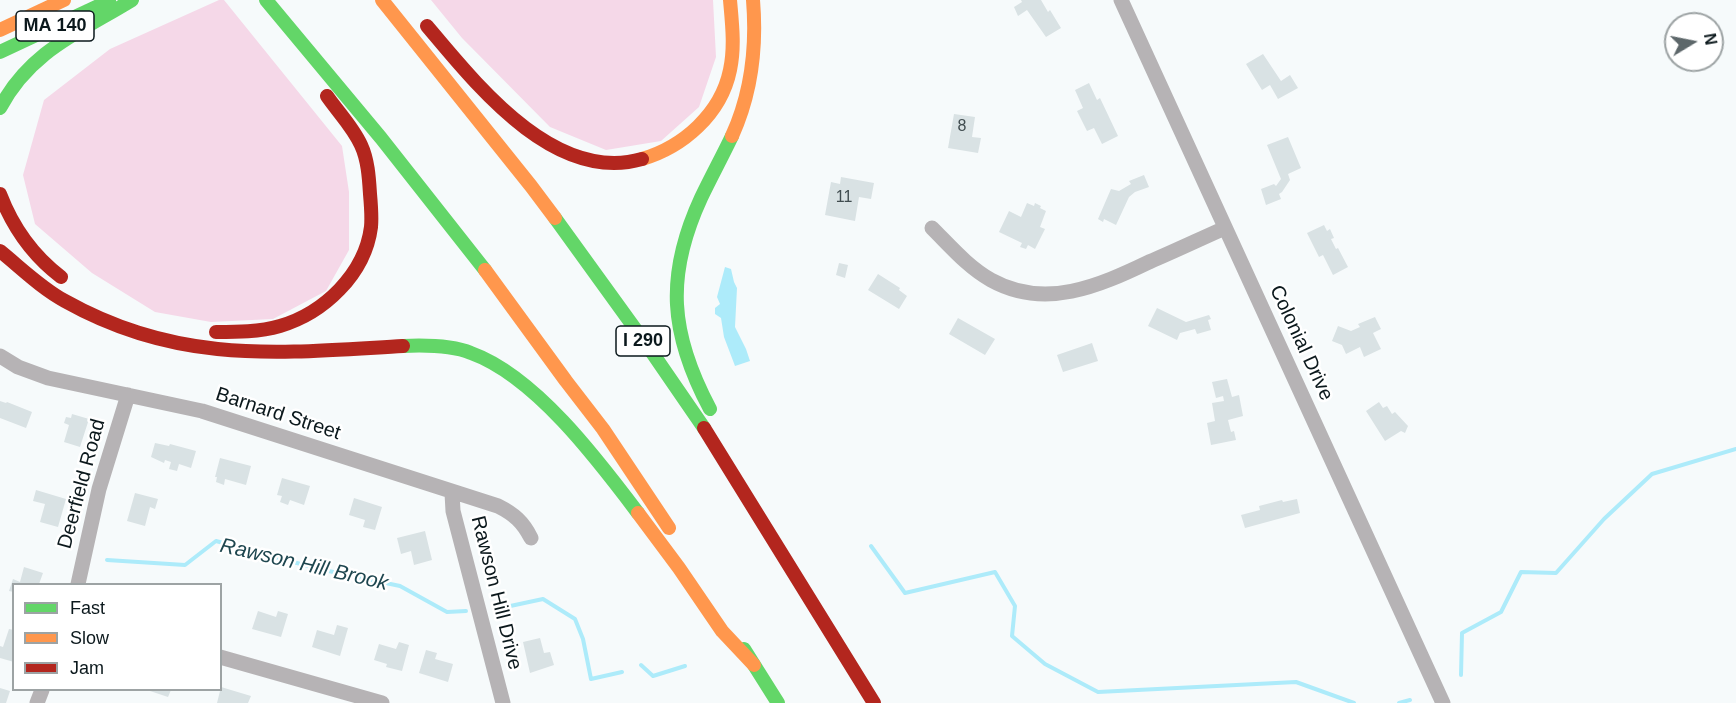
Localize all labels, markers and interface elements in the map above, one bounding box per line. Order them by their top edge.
road number: MA 140 [16,11,94,41]
north arrow [1664,12,1724,72]
text: N [1701,32,1720,46]
house number: 8 [958,117,966,137]
house number: 11 [836,188,852,208]
street label: Colonial Drive [1264,282,1338,404]
road number: I 290 [616,326,670,356]
street label: Barnard Street [212,382,344,446]
street label: Deerfield Road [53,416,111,552]
street label: Rawson Hill Drive [465,514,527,672]
water label: Rawson Hill Brook [218,533,390,597]
legend [12,583,222,691]
text: Fast [70,598,105,618]
text: Slow [70,628,109,648]
text: Jam [70,658,104,678]

